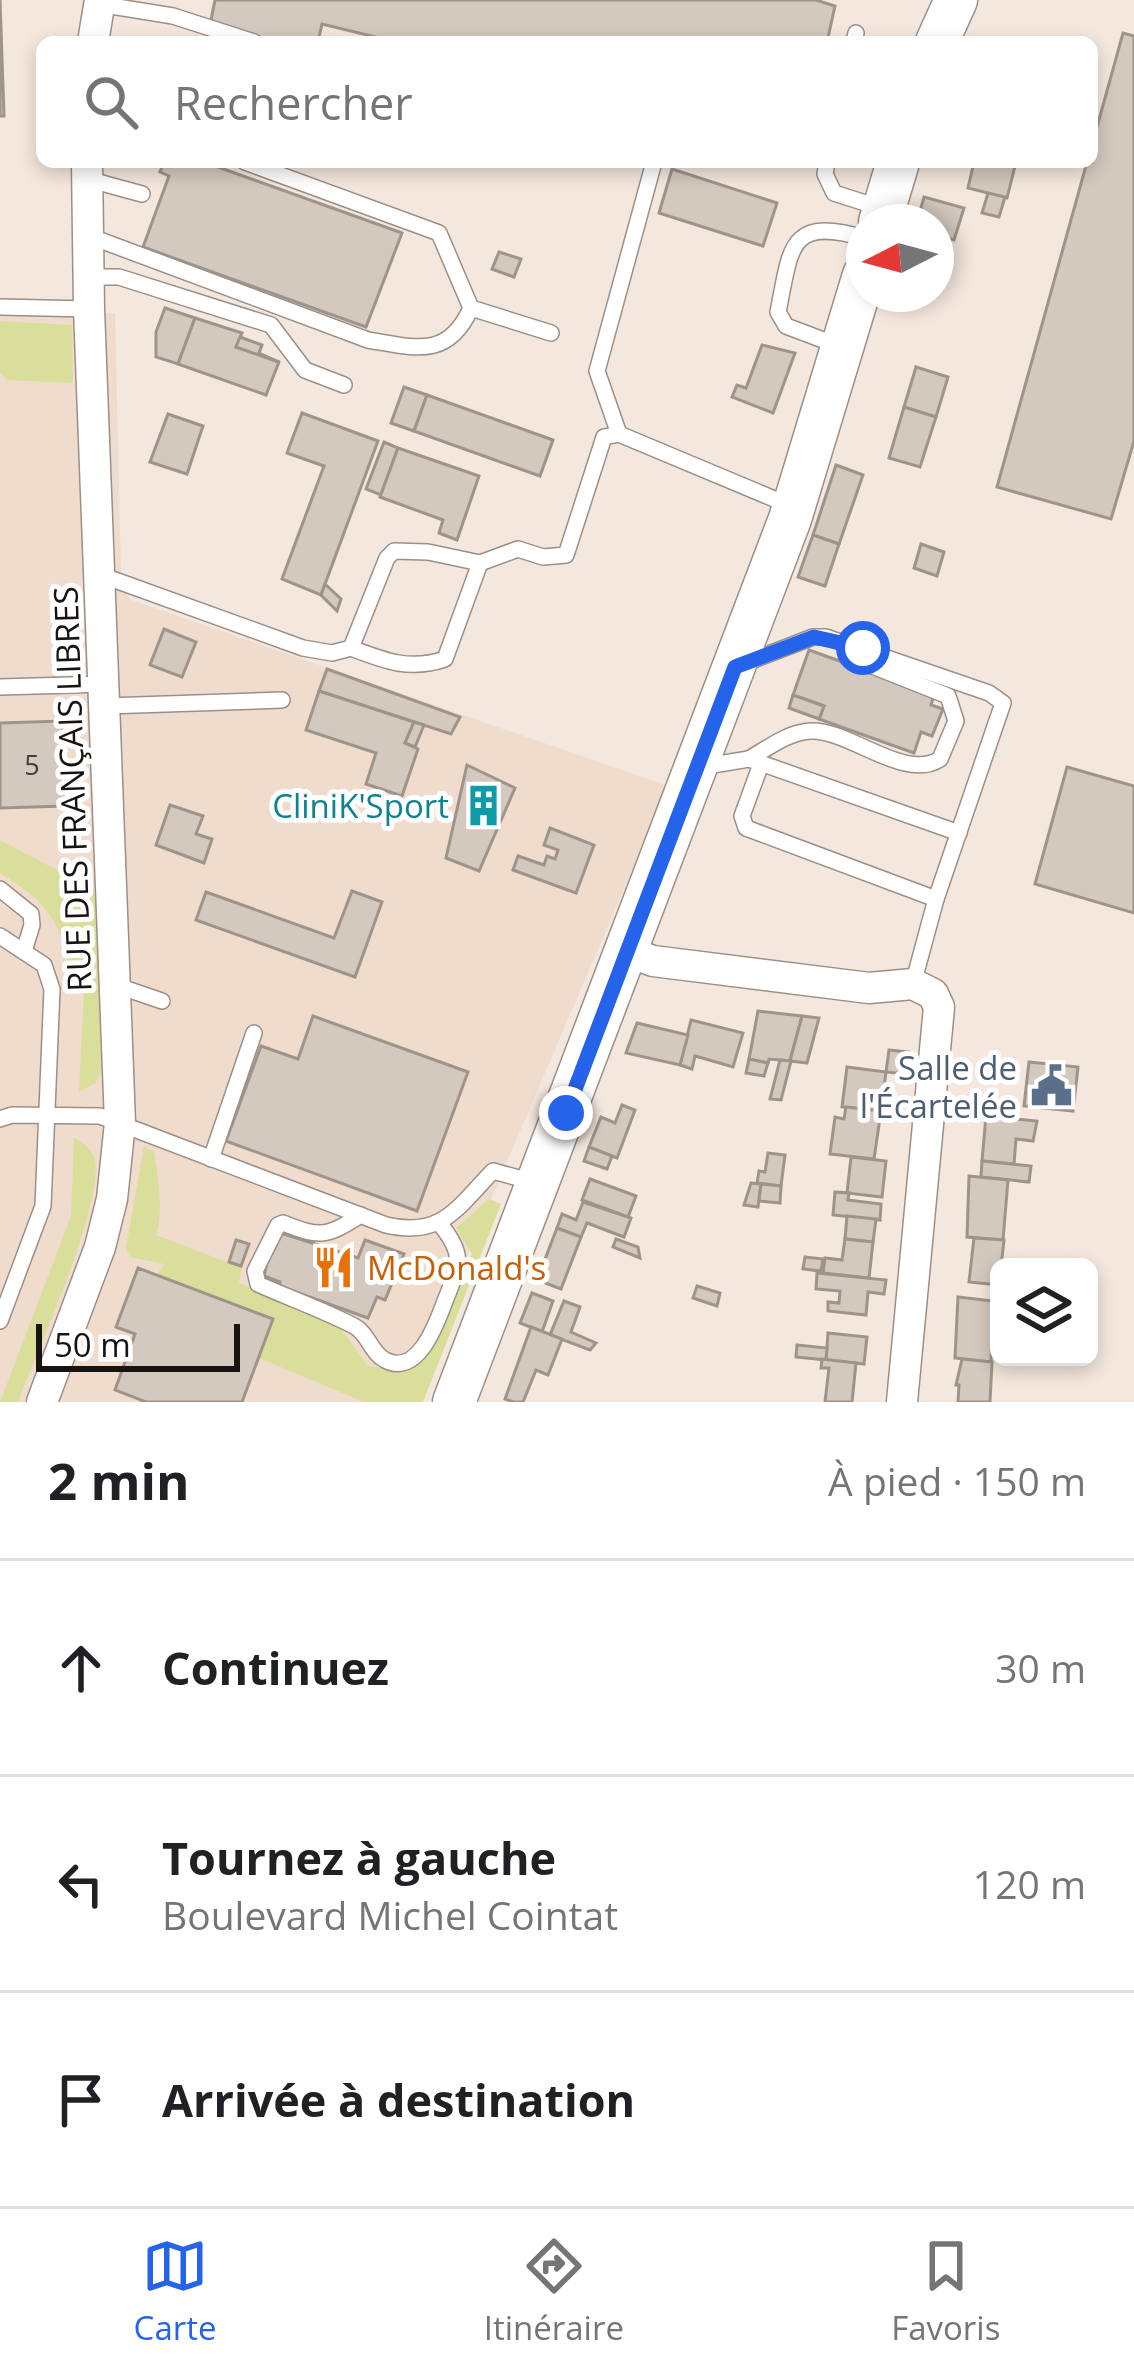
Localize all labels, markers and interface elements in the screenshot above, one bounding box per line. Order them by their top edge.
search box [36,36,1098,168]
icon: search [78,69,144,135]
text: Rechercher [174,72,413,133]
north arrow [846,204,954,312]
street label: RUE DES FRANÇAIS LIBRES [42,586,102,992]
route start [836,621,890,675]
house number: 5 [24,746,40,783]
building icon: CliniK'Sport [460,782,506,828]
place label: CliniK'Sport [272,783,449,828]
place label: Salle de l'Écartelée [860,1045,1017,1128]
public building icon: Salle de l'Écartelée [1028,1063,1074,1109]
route end [539,1086,593,1140]
restaurant icon: McDonald's [310,1244,356,1290]
place label: McDonald's [367,1245,546,1290]
map controls [990,1258,1098,1366]
button: layers [990,1258,1098,1366]
scale bar [36,1318,240,1371]
text: 50 m [54,1322,131,1367]
text: 2 min [48,1445,190,1515]
text: À pied · 150 m [828,1454,1086,1507]
icon: ahead [48,1635,114,1701]
text: Continuez [162,1637,389,1698]
text: 30 m [995,1641,1086,1694]
text: Tournez à gauche [162,1827,556,1888]
icon: left [48,1851,114,1917]
text: 120 m [973,1857,1086,1910]
text: Boulevard Michel Cointat [162,1888,618,1941]
icon: arrive [48,2067,114,2133]
text: Arrivée à destination [162,2069,635,2130]
tab: Carte [134,2233,217,2350]
tab: Itinéraire [484,2233,624,2350]
tab: Favoris [891,2233,1000,2350]

